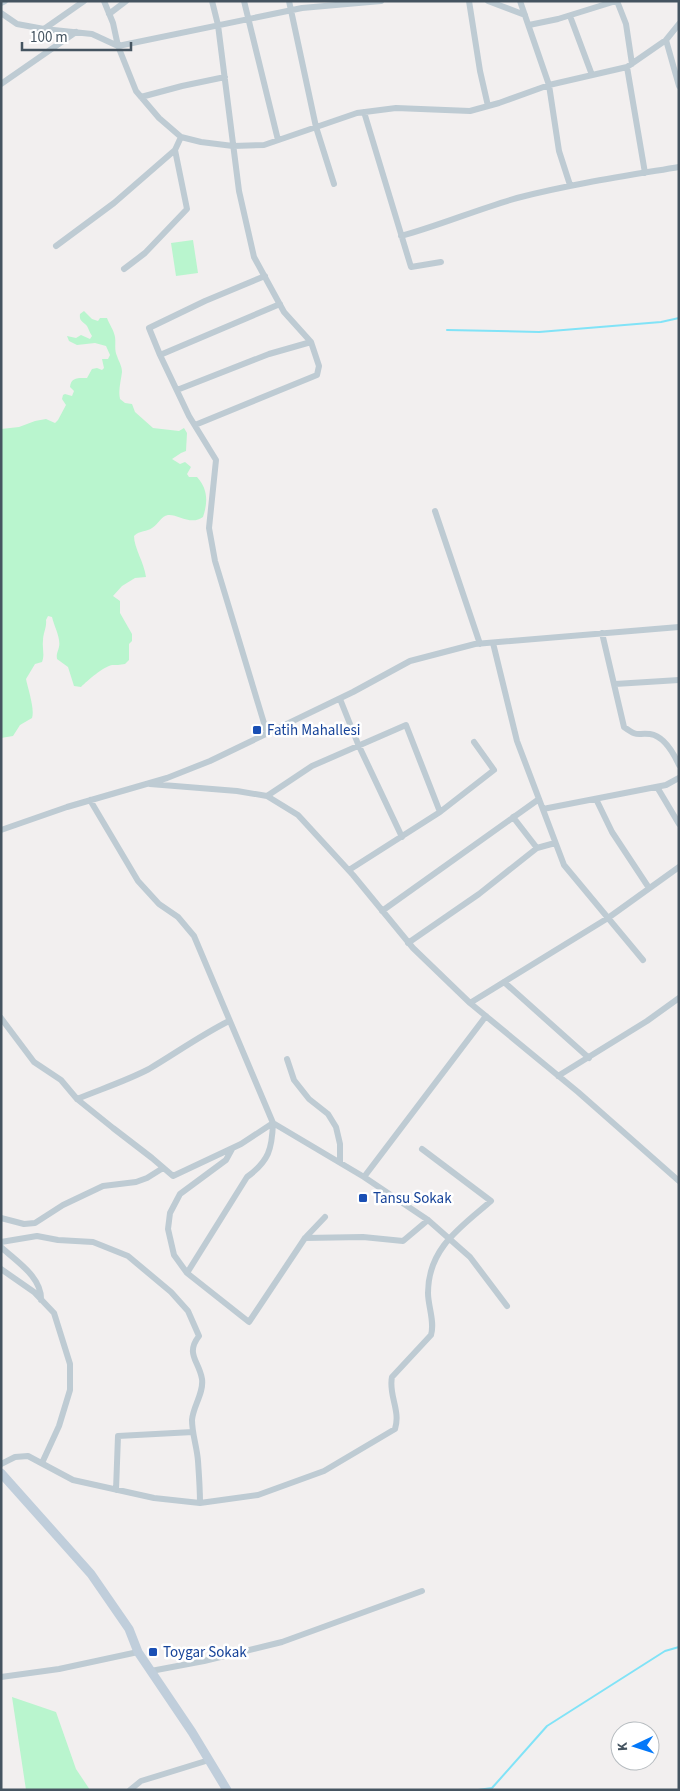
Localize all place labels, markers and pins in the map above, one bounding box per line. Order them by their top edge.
place label: Fatih Mahallesi [267,720,360,741]
marker: Fatih Mahallesi [251,724,263,736]
place label: Tansu Sokak [373,1188,452,1209]
marker: Tansu Sokak [357,1192,369,1204]
place label: Toygar Sokak [163,1642,247,1663]
marker: Toygar Sokak [147,1646,159,1658]

